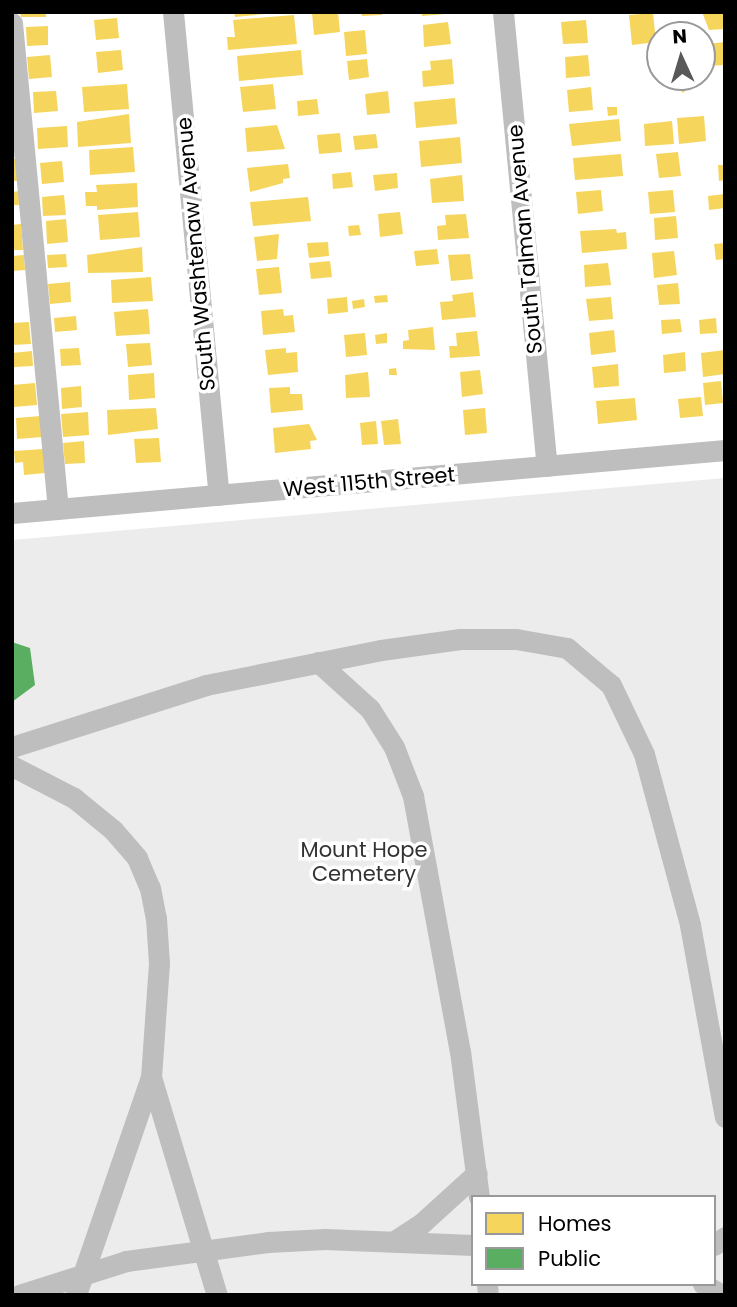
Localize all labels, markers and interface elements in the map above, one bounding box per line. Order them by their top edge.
north arrow [646,21,716,91]
text: N [672,23,688,51]
street label: South Washtenaw Avenue [171,116,221,392]
street label: South Talman Avenue [502,123,548,355]
street label: West 115th Street [282,462,456,502]
park label: Mount Hope Cemetery [301,837,427,887]
legend [471,1195,716,1286]
text: Homes [538,1209,612,1238]
text: Public [538,1244,601,1273]

